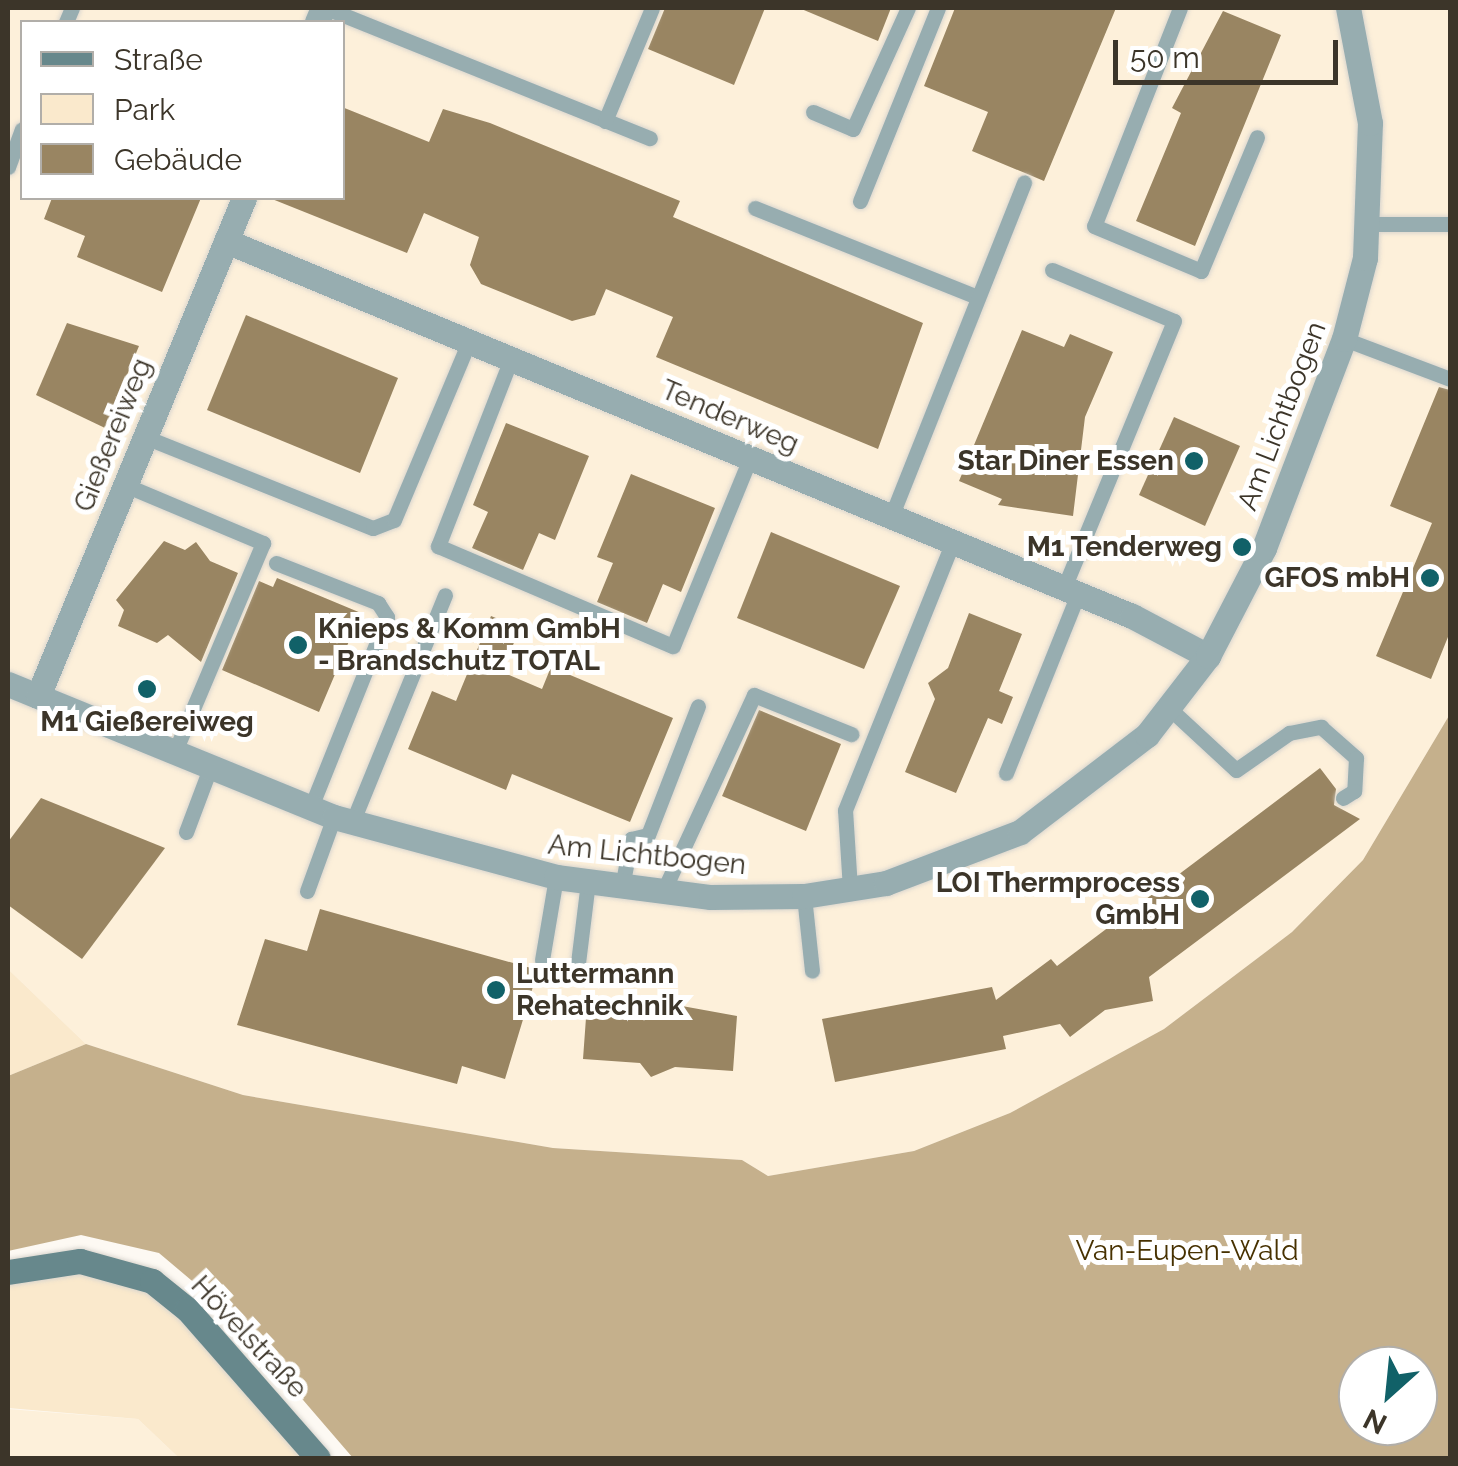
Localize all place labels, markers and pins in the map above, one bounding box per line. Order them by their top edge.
place label: Star Diner Essen [956,444,1174,478]
marker: Star Diner Essen [1183,450,1205,472]
place label: M1 Tenderweg [1026,530,1222,564]
marker: M1 Tenderweg [1231,536,1253,558]
place label: GFOS mbH [1265,561,1410,595]
marker: GFOS mbH [1419,567,1441,589]
place label: Knieps & Komm GmbH - Brandschutz TOTAL [318,612,621,678]
marker: Knieps & Komm GmbH - Brandschutz TOTAL [287,634,309,656]
marker: M1 Gießereiweg [136,678,158,700]
place label: M1 Gießereiweg [40,705,254,739]
place label: LOI Thermprocess GmbH [935,866,1180,932]
marker: LOI Thermprocess GmbH [1189,888,1211,910]
place label: Luttermann Rehatechnik [516,957,683,1023]
marker: Luttermann Rehatechnik [485,979,507,1001]

